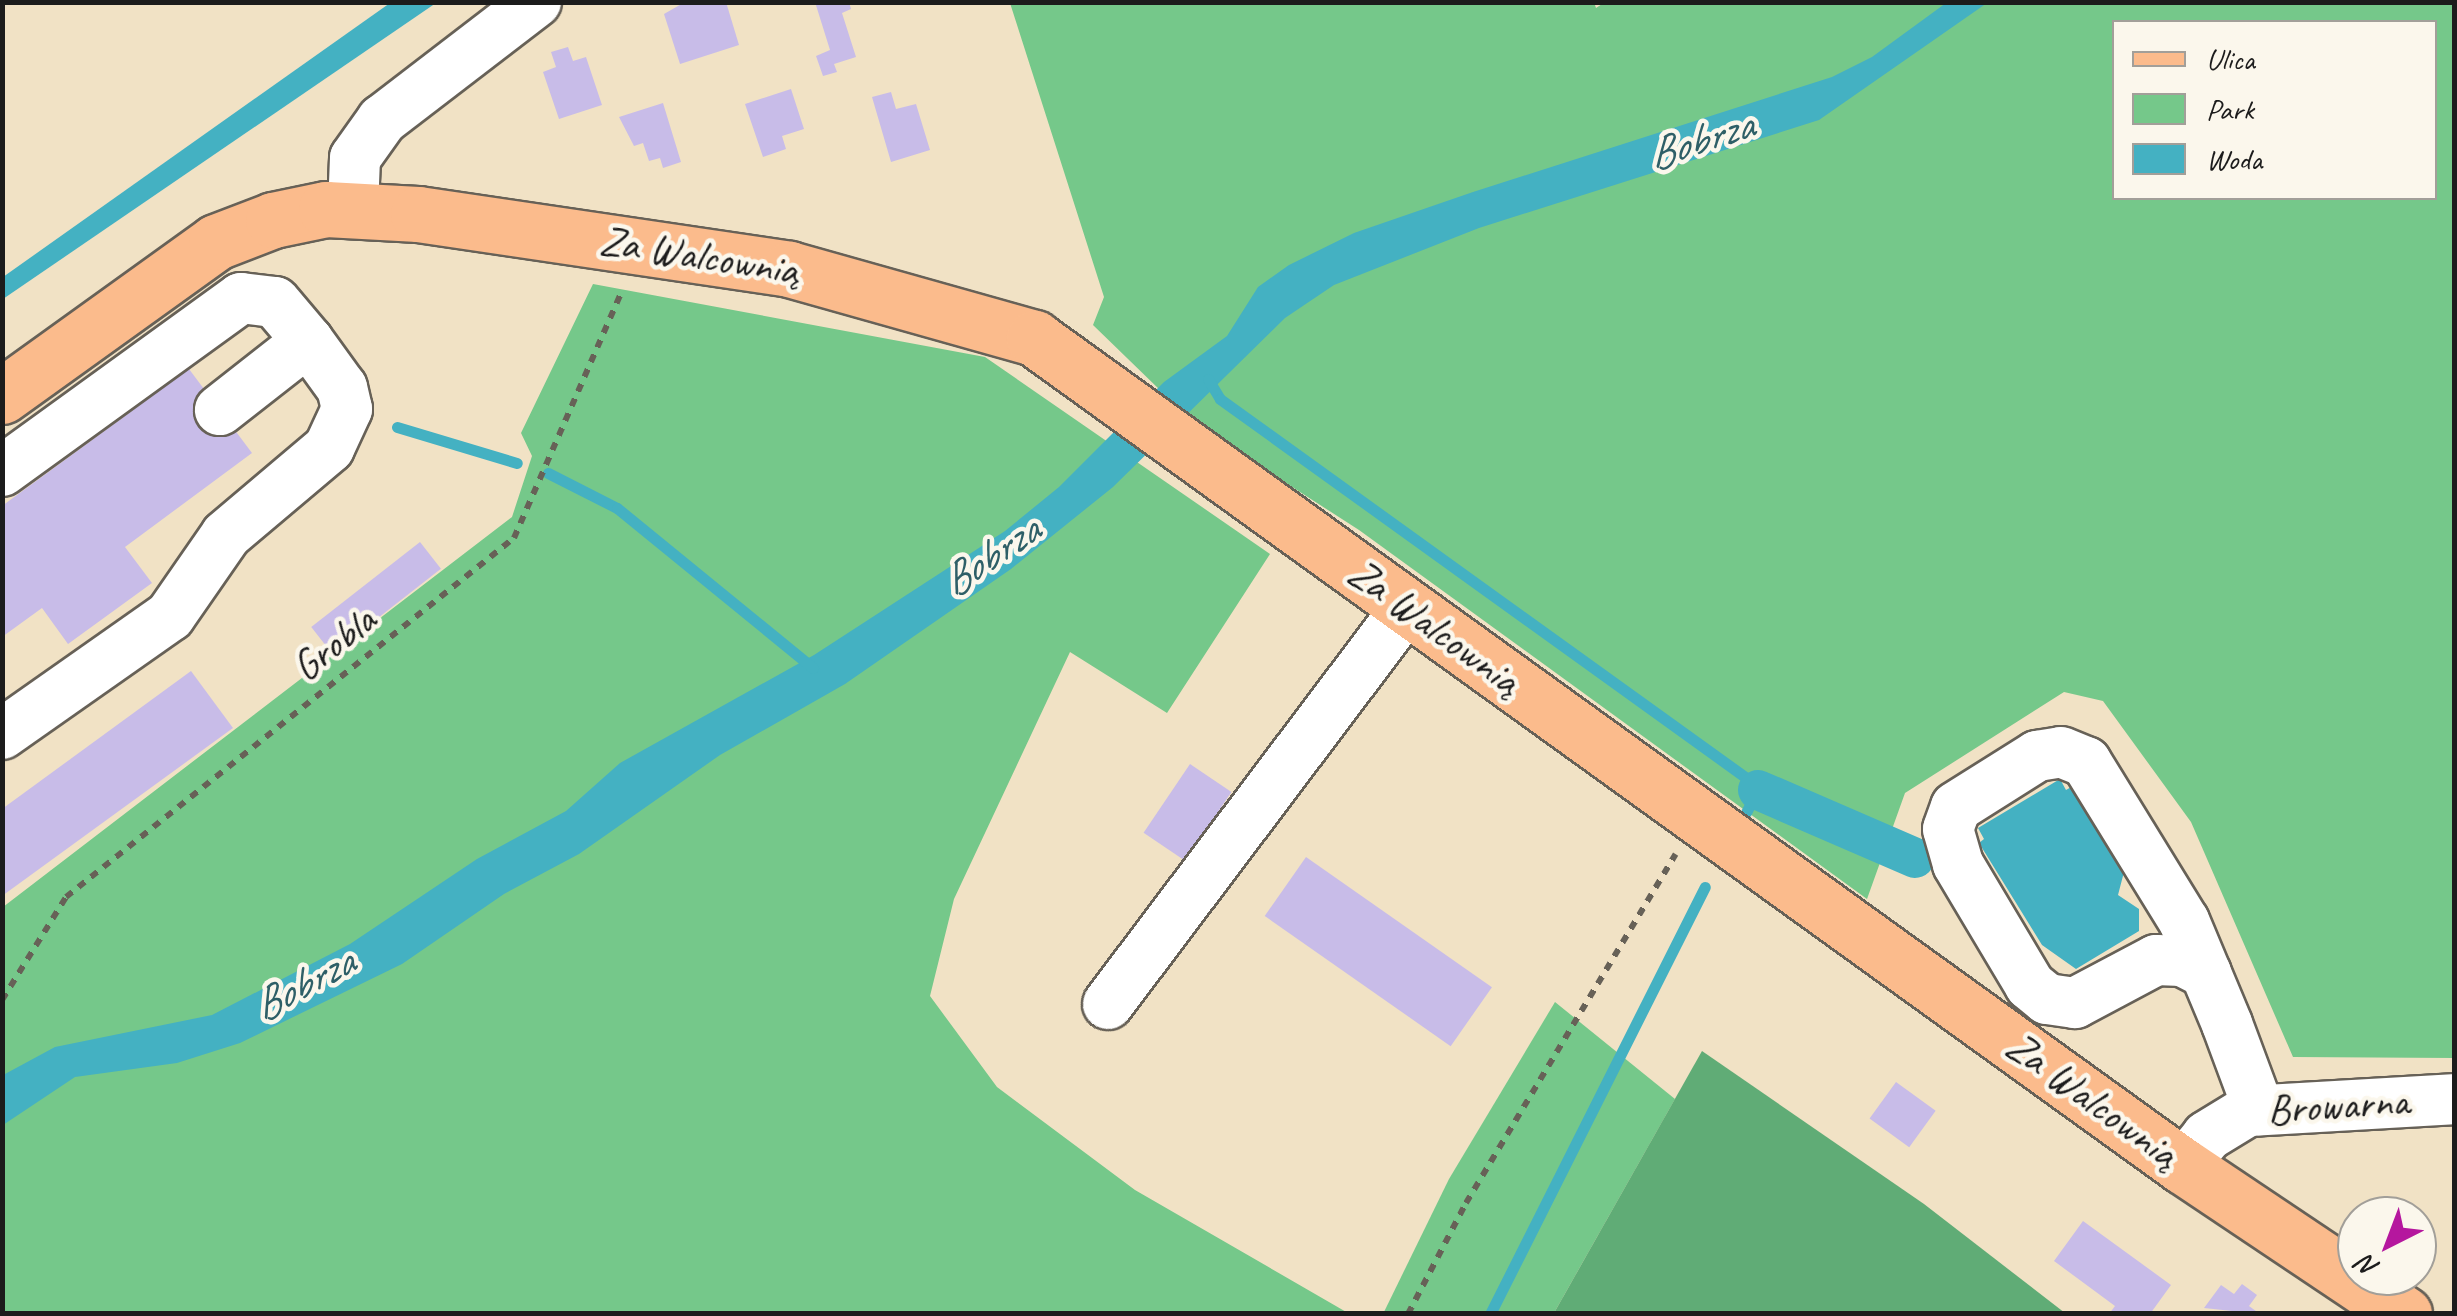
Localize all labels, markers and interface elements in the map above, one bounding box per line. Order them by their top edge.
legend [2112,20,2437,200]
text: Ulica [2206,40,2255,78]
text: Park [2206,90,2254,128]
water label: Bobrza [1641,98,1759,182]
text: Woda [2206,140,2262,178]
street label: Za Walcownią [595,215,803,297]
water label: Bobrza [930,504,1050,608]
street label: Za Walcownią [1338,547,1530,707]
street label: Grobla [282,595,386,693]
water label: Bobrza [243,935,363,1033]
street label: Za Walcownią [1996,1020,2188,1180]
street label: Browarna [2266,1076,2410,1136]
north arrow [2337,1196,2437,1296]
text: N [2350,1248,2386,1286]

